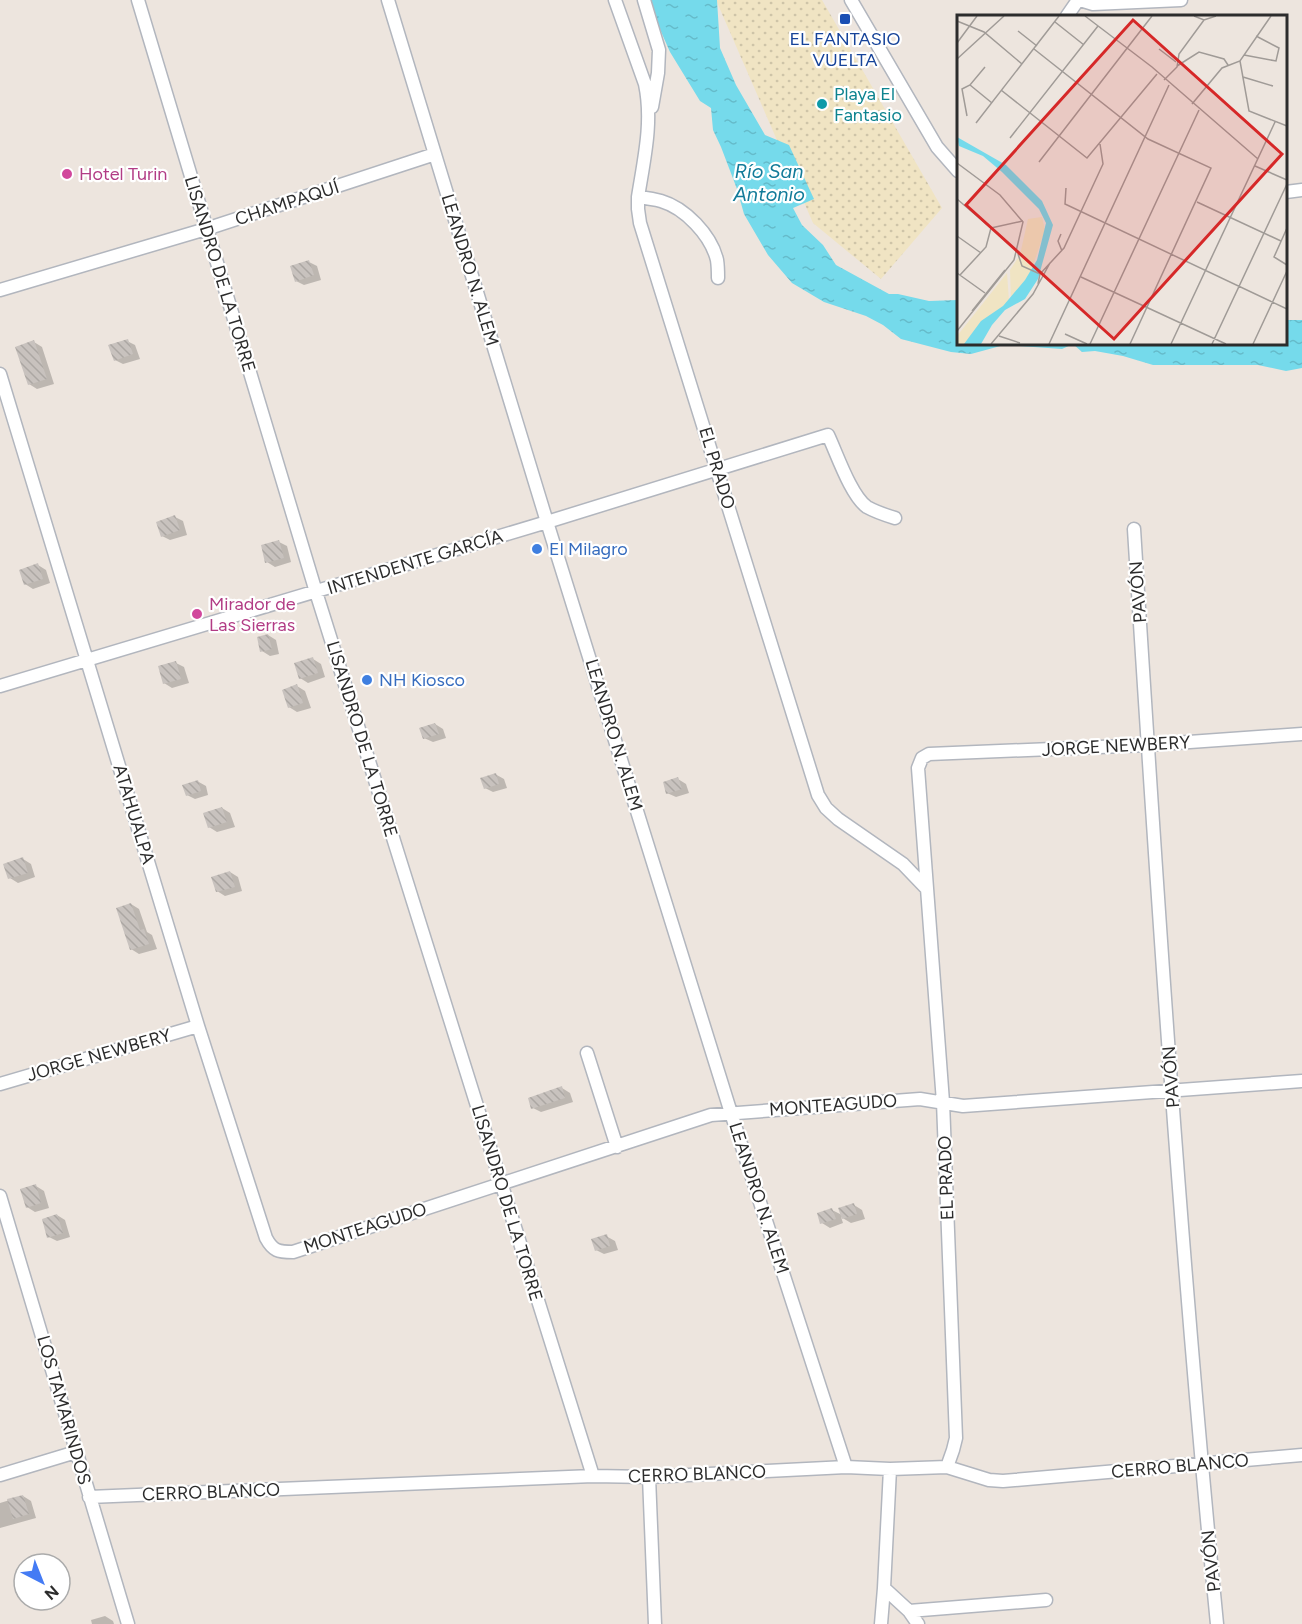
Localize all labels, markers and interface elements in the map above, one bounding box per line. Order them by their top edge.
marker: EL FANTASIO VUELTA [838,12,852,26]
inset map [957,15,1287,345]
place label: EL FANTASIO VUELTA [789,28,901,71]
place label: Playa El Fantasio [834,83,902,126]
marker: Playa El Fantasio [815,97,829,111]
water label: Río San Antonio [732,159,805,206]
place label: Hotel Turin [79,163,167,185]
marker: Hotel Turin [60,167,74,181]
street label: LISANDRO DE LA TORRE [180,173,260,375]
street label: CHAMPAQUÍ [232,175,343,230]
street label: LEANDRO N. ALEM [436,191,504,349]
street label: EL PRADO [694,424,740,512]
street label: INTENDENTE GARCÍA [325,525,505,599]
place label: El Milagro [549,538,628,560]
marker: El Milagro [530,542,544,556]
street label: PAVÓN [1125,560,1151,624]
place label: Mirador de Las Sierras [209,593,296,636]
marker: Mirador de Las Sierras [190,607,204,621]
street label: LISANDRO DE LA TORRE [322,638,402,840]
street label: LEANDRO N. ALEM [580,656,648,814]
place label: NH Kiosco [379,669,465,691]
marker: NH Kiosco [360,673,374,687]
street label: JORGE NEWBERY [1041,731,1191,761]
street label: ATAHUALPA [108,761,160,867]
street label: JORGE NEWBERY [24,1024,174,1086]
street label: PAVÓN [1158,1045,1184,1109]
street label: MONTEAGUDO [768,1090,898,1120]
street label: LISANDRO DE LA TORRE [467,1102,547,1304]
street label: LEANDRO N. ALEM [724,1120,794,1276]
street label: EL PRADO [934,1135,958,1221]
street label: MONTEAGUDO [301,1198,429,1258]
street label: LOS TAMARINDOS [32,1333,96,1487]
street label: CERRO BLANCO [1110,1449,1250,1483]
street label: CERRO BLANCO [628,1461,766,1487]
street label: CERRO BLANCO [142,1479,280,1505]
street label: PAVÓN [1197,1529,1225,1593]
north arrow [12,1552,72,1612]
text: N [41,1582,63,1604]

